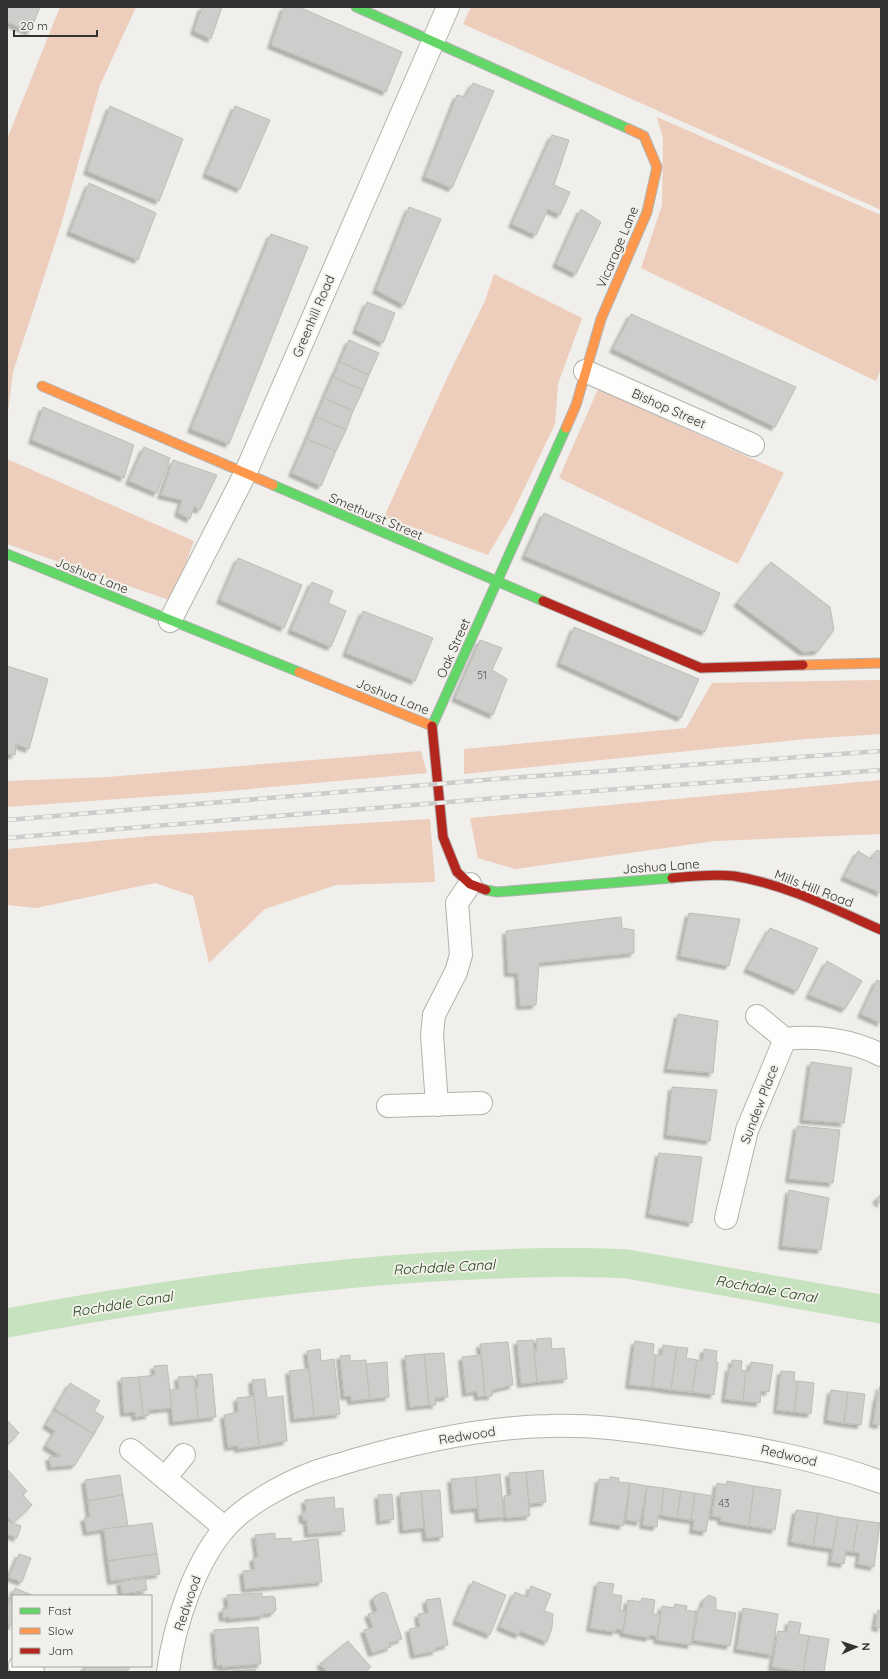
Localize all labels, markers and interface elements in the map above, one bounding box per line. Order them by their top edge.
scale bar [14,12,97,38]
text: 20 m [20,18,48,33]
street label: Vicarage Lane [593,204,641,290]
street label: Greenhill Road [288,272,338,360]
street label: Bishop Street [629,385,709,431]
street label: Smethurst Street [327,489,425,543]
street label: Joshua Lane [53,553,131,597]
street label: Oak Street [433,616,473,680]
house number: 51 [477,668,487,682]
street label: Joshua Lane [354,674,432,718]
street label: Joshua Lane [622,855,700,877]
street label: Mills Hill Road [772,866,856,910]
street label: Sundew Place [737,1062,781,1146]
water label: Rochdale Canal [393,1255,497,1279]
water label: Rochdale Canal [714,1271,820,1307]
water label: Rochdale Canal [70,1287,176,1321]
street label: Redwood [437,1423,497,1447]
street label: Redwood [759,1441,819,1469]
house number: 43 [718,1496,730,1510]
street label: Redwood [170,1573,204,1633]
legend [12,1595,152,1667]
text: Fast [48,1603,72,1618]
text: Slow [48,1623,74,1638]
north arrow [836,1627,876,1667]
text: N [859,1642,873,1651]
text: Jam [48,1643,73,1658]

